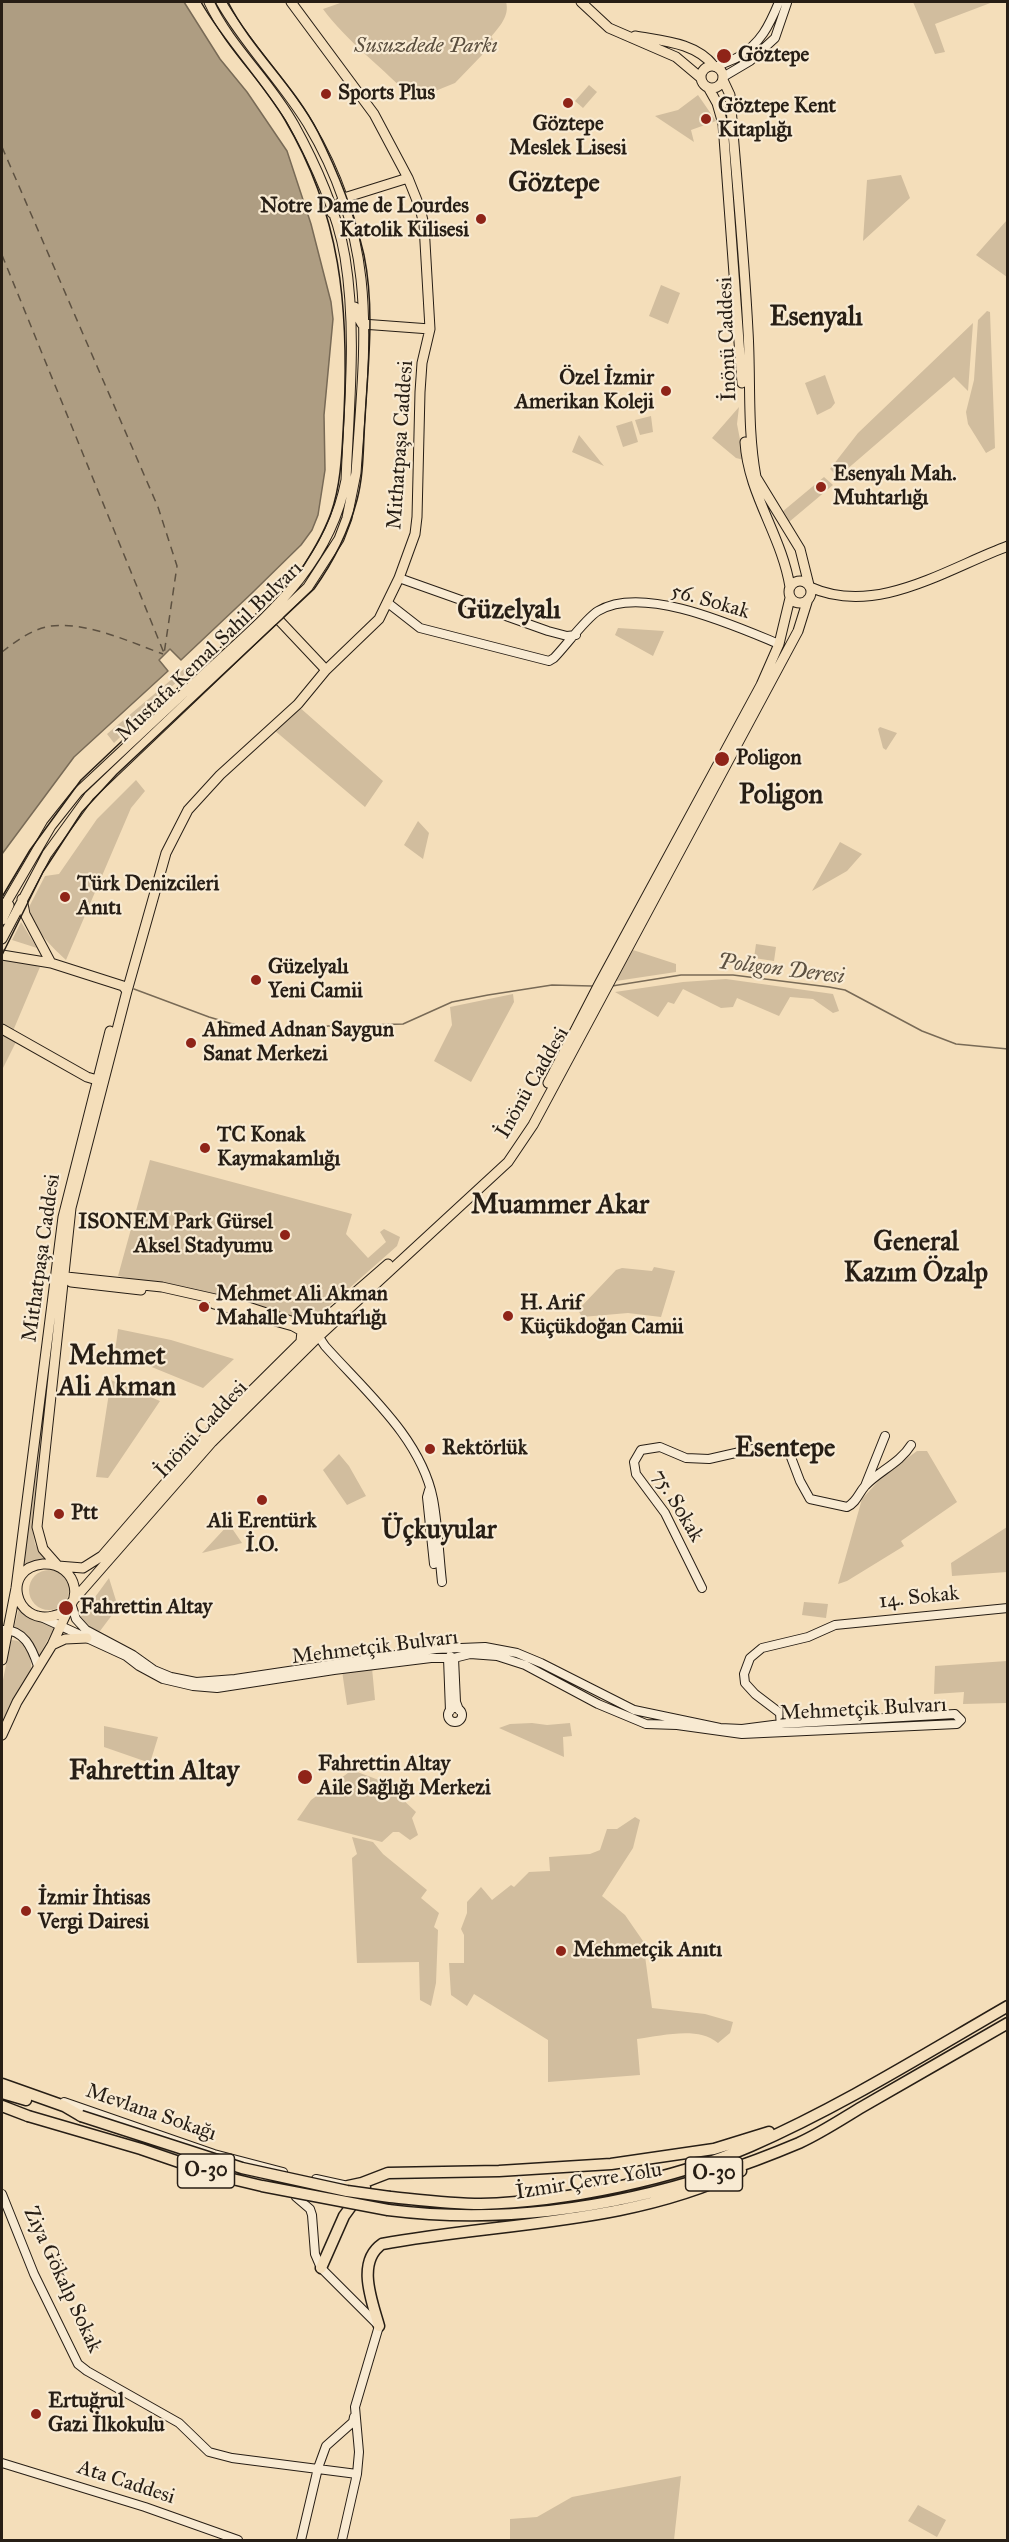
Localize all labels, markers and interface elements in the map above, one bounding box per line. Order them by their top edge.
park label: Susuzdede Parkı [354,34,498,60]
place label: Göztepe [738,43,809,69]
marker: Göztepe [715,47,733,65]
place label: Sports Plus [338,81,435,107]
marker: Sports Plus [319,87,333,101]
place label: Göztepe Kent Kitaplığı [718,94,836,144]
marker: Göztepe Meslek Lisesi [561,96,575,110]
place label: Göztepe Meslek Lisesi [509,112,627,162]
marker: Göztepe Kent Kitaplığı [699,112,713,126]
district label: Göztepe [508,168,600,200]
place label: Notre Dame de Lourdes Katolik Kilisesi [260,194,469,244]
marker: Notre Dame de Lourdes Katolik Kilisesi [474,212,488,226]
street label: İnönü Caddesi [713,276,743,402]
district label: Esenyalı [769,302,863,334]
street label: Mithatpaşa Caddesi [383,360,419,530]
place label: Özel İzmir Amerikan Koleji [515,366,654,416]
marker: Özel İzmir Amerikan Koleji [659,384,673,398]
place label: Esenyalı Mah. Muhtarlığı [833,462,957,512]
marker: Esenyalı Mah. Muhtarlığı [814,480,828,494]
street label: Mustafa Kemal Sahil Bulvarı [112,557,308,747]
street label: 56. Sokak [668,579,752,625]
district label: Güzelyalı [457,595,561,627]
place label: Poligon [736,746,802,772]
marker: Poligon [713,750,731,768]
district label: Poligon [739,780,823,812]
place label: Türk Denizcileri Anıtı [77,872,219,922]
marker: Türk Denizcileri Anıtı [58,890,72,904]
water label: Poligon Deresi [716,949,846,991]
place label: Güzelyalı Yeni Camii [268,955,363,1005]
marker: Güzelyalı Yeni Camii [249,973,263,987]
place label: Ahmed Adnan Saygun Sanat Merkezi [203,1018,394,1068]
street label: İnönü Caddesi [491,1023,575,1143]
marker: Ahmed Adnan Saygun Sanat Merkezi [184,1036,198,1050]
place label: TC Konak Kaymakamlığı [217,1123,340,1173]
marker: TC Konak Kaymakamlığı [198,1141,212,1155]
street label: Mithatpaşa Caddesi [18,1172,66,1344]
district label: Muammer Akar [471,1190,649,1222]
place label: ISONEM Park Gürsel Aksel Stadyumu [78,1210,273,1260]
district label: General Kazım Özalp [844,1227,988,1290]
marker: ISONEM Park Gürsel Aksel Stadyumu [278,1228,292,1242]
place label: Mehmet Ali Akman Mahalle Muhtarlığı [216,1282,388,1332]
place label: H. Arif Küçükdoğan Camii [520,1291,684,1341]
marker: Mehmet Ali Akman Mahalle Muhtarlığı [197,1300,211,1314]
marker: H. Arif Küçükdoğan Camii [501,1309,515,1323]
district label: Mehmet Ali Akman [58,1341,176,1404]
street label: İnönü Caddesi [150,1376,254,1484]
district label: Esentepe [735,1433,835,1465]
place label: Rektörlük [442,1436,527,1462]
marker: Rektörlük [423,1442,437,1456]
street label: 75. Sokak [645,1465,709,1547]
marker: Ali Erentürk İ.O. [255,1493,269,1507]
place label: Ptt [71,1501,98,1527]
marker: Ptt [52,1507,66,1521]
place label: Ali Erentürk İ.O. [208,1509,316,1559]
district label: Üçkuyular [381,1515,497,1547]
street label: 14. Sokak [878,1581,960,1615]
place label: Fahrettin Altay [80,1595,212,1621]
marker: Fahrettin Altay [57,1599,75,1617]
street label: Mehmetçik Bulvarı [290,1625,460,1671]
street label: Mehmetçik Bulvarı [779,1693,947,1727]
place label: Fahrettin Altay Aile Sağlığı Merkezi [318,1752,491,1802]
district label: Fahrettin Altay [69,1756,239,1788]
marker: Fahrettin Altay Aile Sağlığı Merkezi [296,1768,314,1786]
place label: İzmir İhtisas Vergi Dairesi [38,1886,150,1936]
marker: İzmir İhtisas Vergi Dairesi [19,1904,33,1918]
place label: Mehmetçik Anıtı [573,1938,722,1964]
marker: Mehmetçik Anıtı [554,1944,568,1958]
street label: Mevlana Sokağı [82,2079,220,2147]
road number: O-30 [178,2154,234,2188]
road number: O-30 [686,2157,742,2191]
street label: İzmir Çevre Yolu [514,2158,664,2206]
street label: Ziya Gökalp Sokak [17,2203,107,2357]
place label: Ertuğrul Gazi İlkokulu [48,2389,165,2439]
marker: Ertuğrul Gazi İlkokulu [29,2407,43,2421]
street label: Ata Caddesi [74,2455,178,2511]

